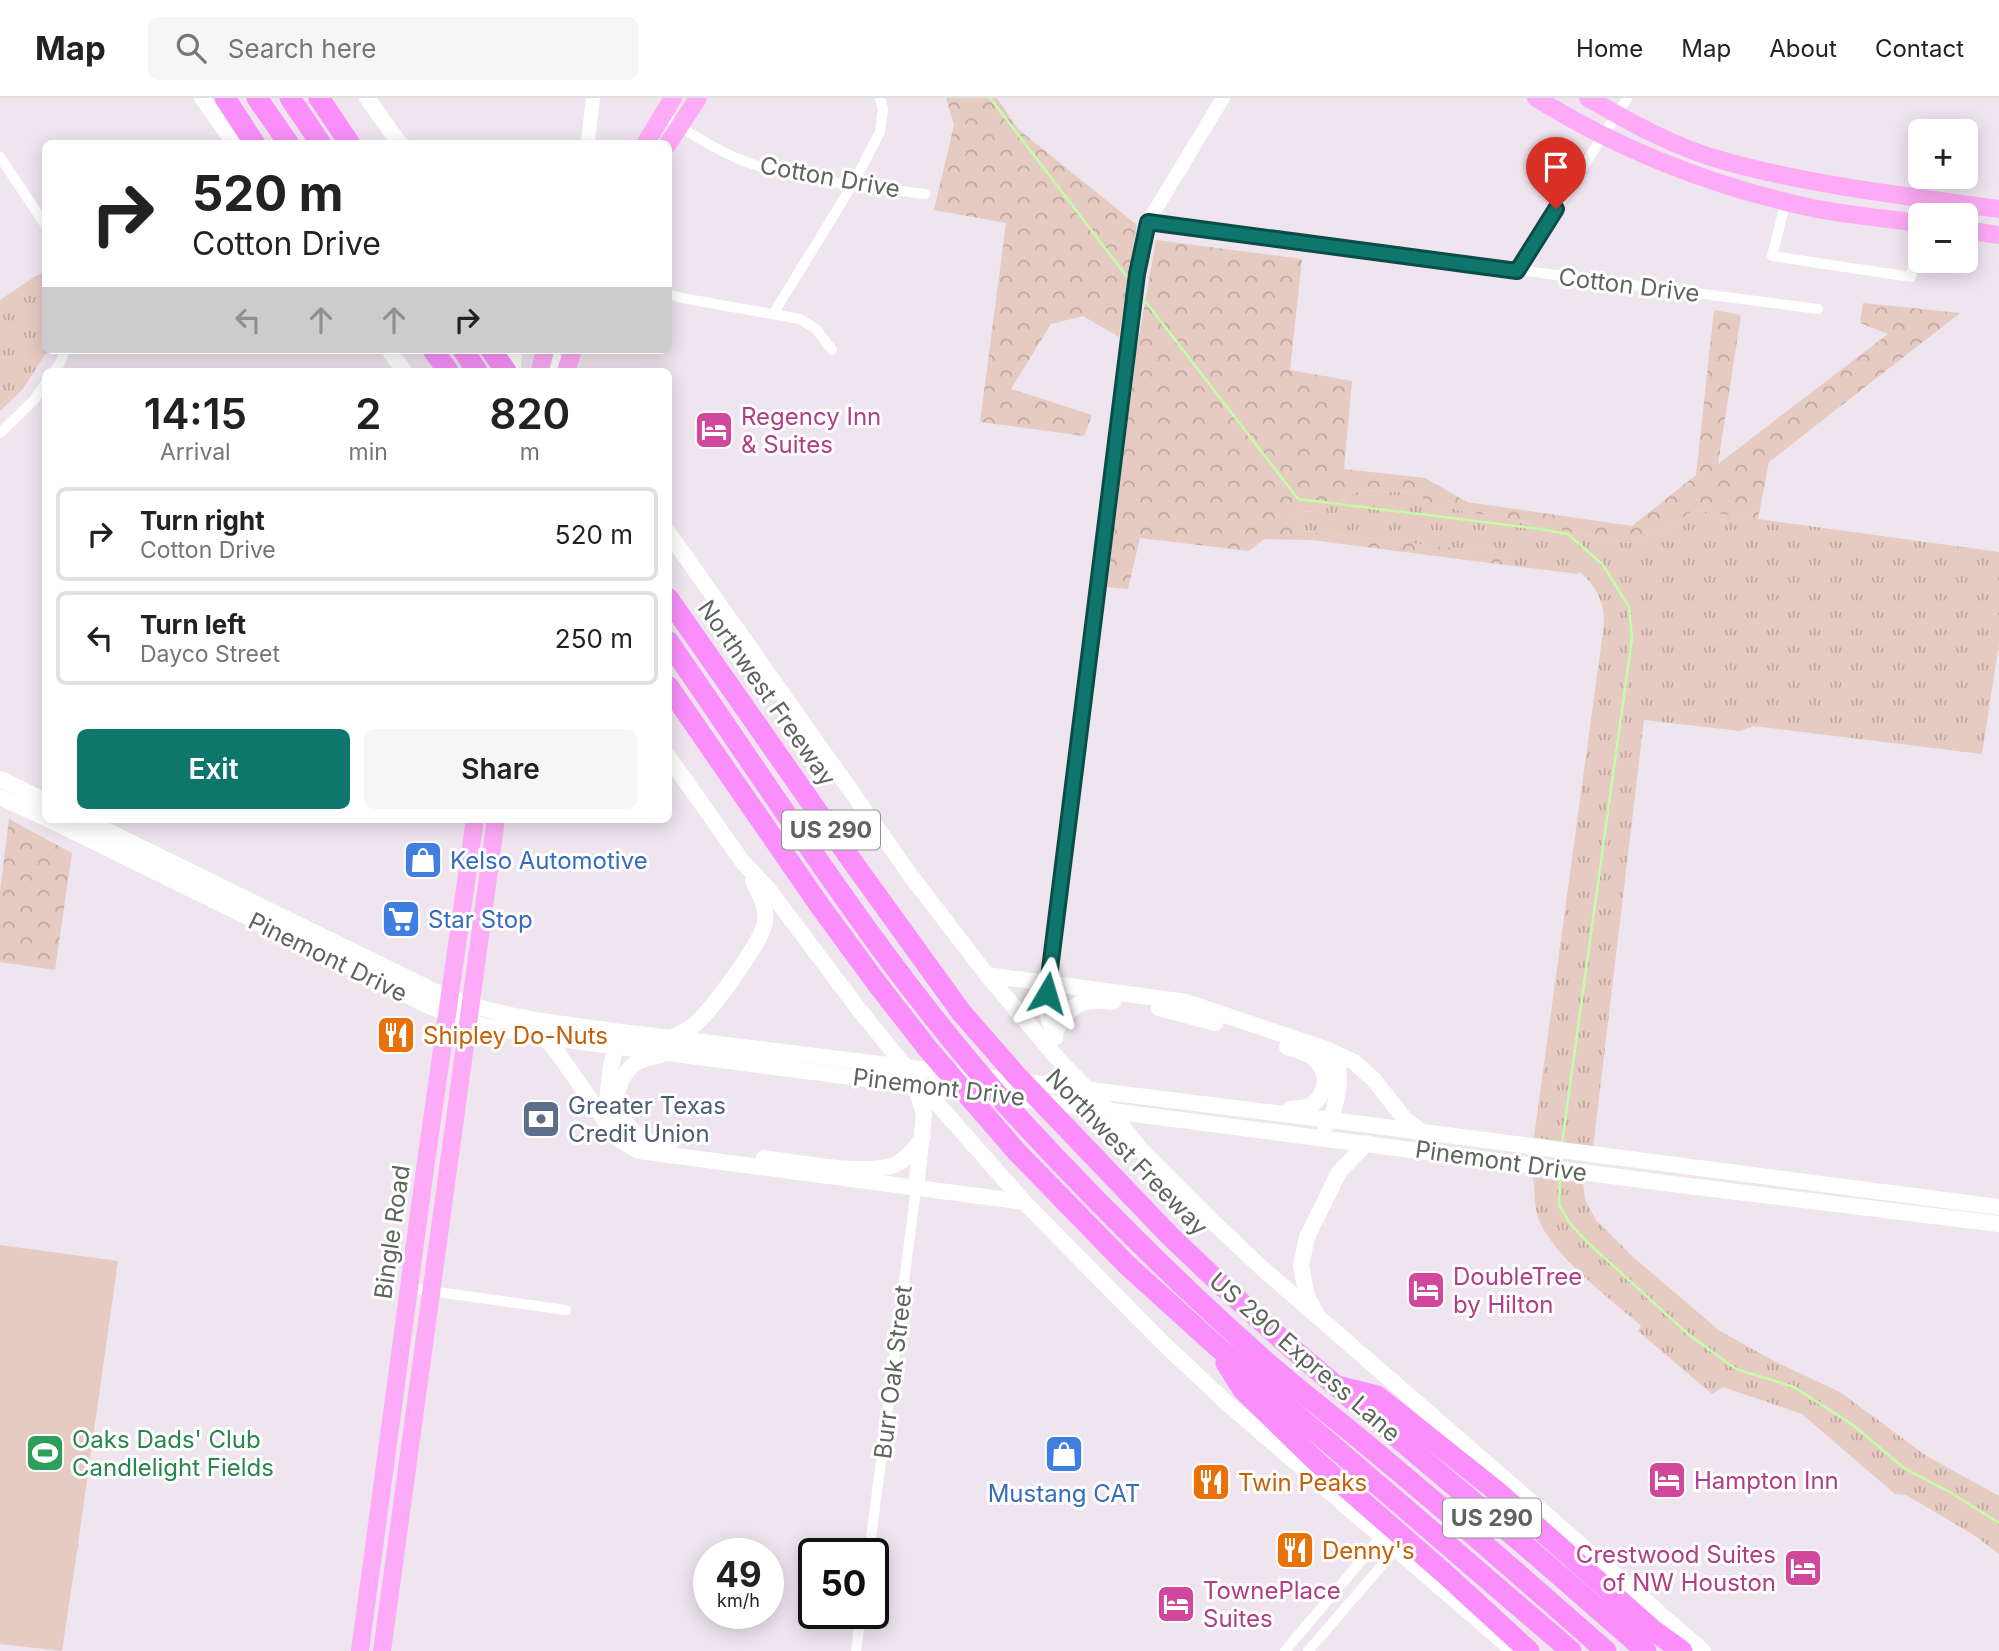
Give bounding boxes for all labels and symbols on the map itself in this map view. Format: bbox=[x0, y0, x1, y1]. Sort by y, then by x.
pin bbox=[1526, 137, 1586, 209]
street label: Cotton Drive bbox=[758, 150, 902, 204]
street label: Cotton Drive bbox=[1557, 262, 1701, 308]
place label: Regency Inn & Suites bbox=[741, 402, 881, 459]
hotel icon: Regency Inn & Suites bbox=[693, 409, 735, 451]
street label: Northwest Freeway bbox=[692, 594, 842, 792]
road number: US 290 bbox=[782, 810, 880, 850]
shop icon: Kelso Automotive bbox=[402, 839, 444, 881]
place label: Kelso Automotive bbox=[450, 846, 648, 875]
supermarket icon: Star Stop bbox=[380, 898, 422, 940]
place label: Star Stop bbox=[428, 905, 533, 934]
street label: Pinemont Drive bbox=[244, 906, 412, 1008]
position arrow bbox=[1010, 956, 1084, 1030]
restaurant icon: Shipley Do-Nuts bbox=[375, 1014, 417, 1056]
place label: Shipley Do-Nuts bbox=[423, 1021, 608, 1050]
street label: Pinemont Drive bbox=[851, 1062, 1027, 1112]
street label: Northwest Freeway bbox=[1040, 1063, 1214, 1241]
place label: Greater Texas Credit Union bbox=[568, 1091, 726, 1148]
bank icon: Greater Texas Credit Union bbox=[520, 1098, 562, 1140]
street label: Pinemont Drive bbox=[1413, 1135, 1589, 1187]
street label: Bingle Road bbox=[368, 1163, 416, 1301]
place label: DoubleTree by Hilton bbox=[1453, 1262, 1582, 1319]
street label: US 290 Express Lane bbox=[1204, 1266, 1406, 1448]
hotel icon: DoubleTree by Hilton bbox=[1405, 1269, 1447, 1311]
street label: Burr Oak Street bbox=[868, 1283, 918, 1460]
place label: Oaks Dads' Club Candlelight Fields bbox=[72, 1425, 274, 1482]
sports icon: Oaks Dads' Club Candlelight Fields bbox=[24, 1432, 66, 1474]
shop icon: Mustang CAT bbox=[1043, 1433, 1085, 1475]
hotel icon: Hampton Inn bbox=[1646, 1459, 1688, 1501]
restaurant icon: Twin Peaks bbox=[1190, 1461, 1232, 1503]
place label: Hampton Inn bbox=[1694, 1466, 1839, 1495]
place label: Twin Peaks bbox=[1238, 1468, 1367, 1497]
place label: Mustang CAT bbox=[988, 1479, 1140, 1508]
road number: US 290 bbox=[1443, 1498, 1541, 1538]
restaurant icon: Denny's bbox=[1274, 1529, 1316, 1571]
place label: Denny's bbox=[1322, 1536, 1415, 1565]
speed limit sign: 50 bbox=[798, 1538, 889, 1629]
place label: Crestwood Suites of NW Houston bbox=[1576, 1540, 1776, 1597]
hotel icon: Crestwood Suites of NW Houston bbox=[1782, 1547, 1824, 1589]
place label: TownePlace Suites bbox=[1203, 1576, 1341, 1633]
hotel icon: TownePlace Suites bbox=[1155, 1583, 1197, 1625]

